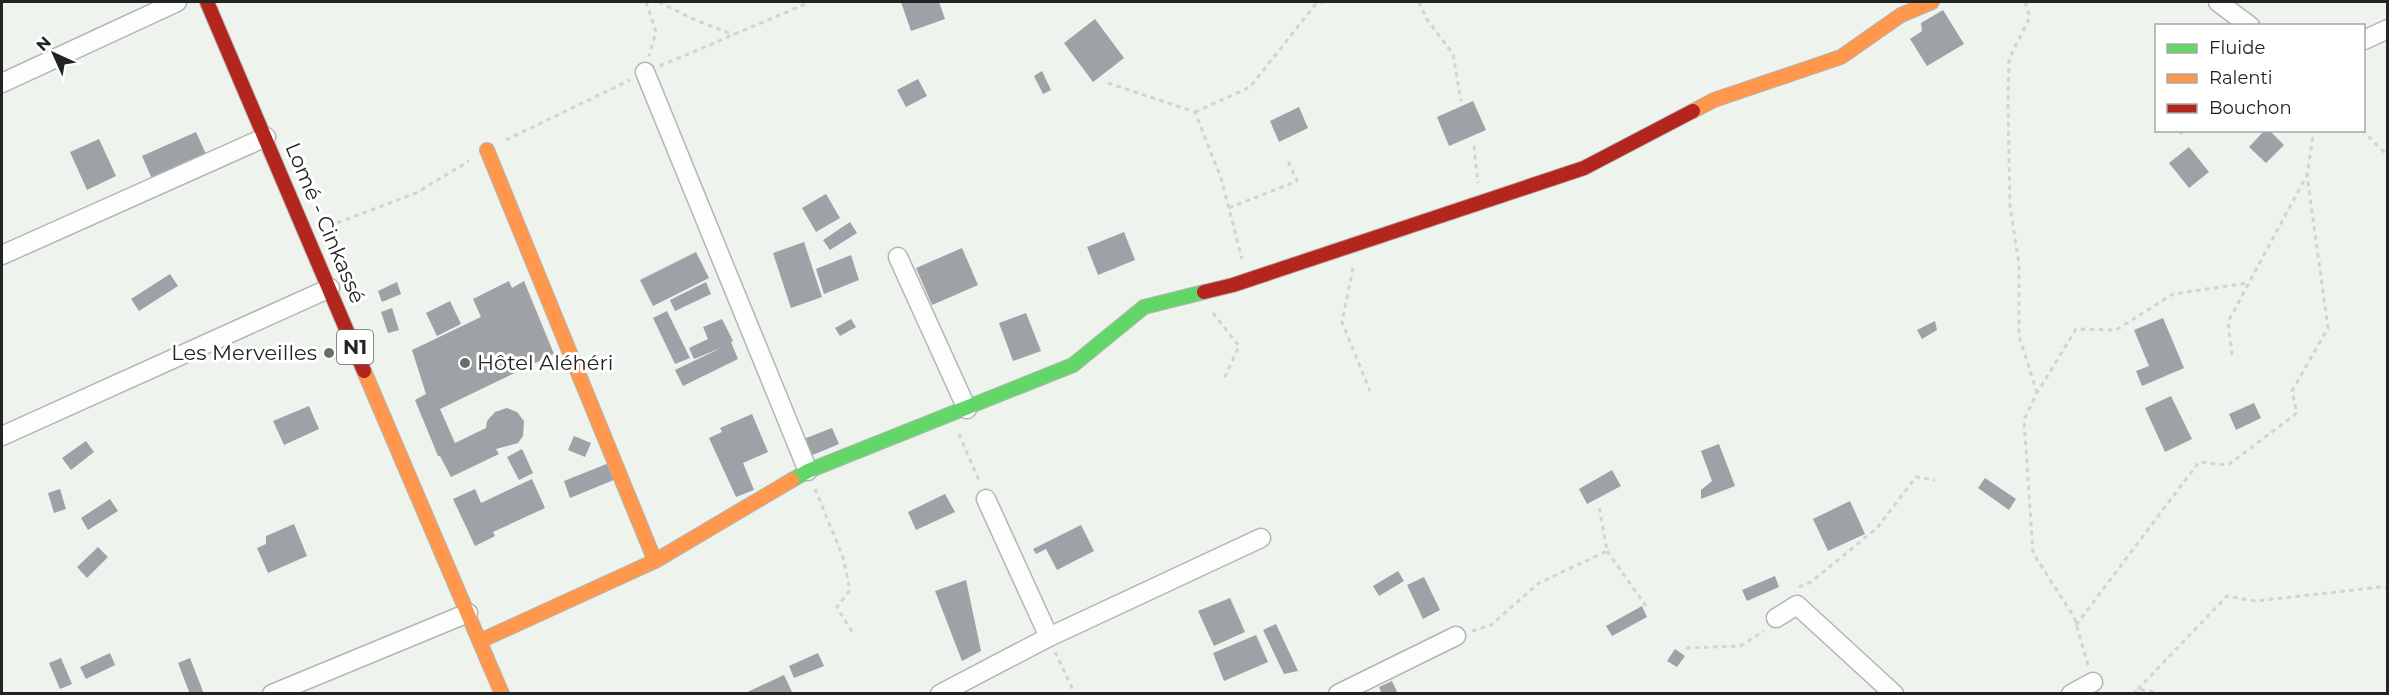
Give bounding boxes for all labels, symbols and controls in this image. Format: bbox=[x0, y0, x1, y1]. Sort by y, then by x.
north arrow bbox=[24, 24, 84, 84]
legend bbox=[2155, 24, 2365, 132]
text: N bbox=[32, 32, 55, 55]
text: Fluide bbox=[2209, 37, 2265, 59]
text: Ralenti bbox=[2209, 67, 2273, 89]
text: Bouchon bbox=[2209, 97, 2292, 119]
street label: Lomé - Cinkassé bbox=[280, 139, 371, 307]
road number: N1 bbox=[337, 330, 373, 364]
place label: Les Merveilles bbox=[171, 340, 317, 365]
marker: Les Merveilles bbox=[322, 346, 336, 360]
place label: Hôtel Aléhéri bbox=[477, 350, 613, 375]
marker: Hôtel Aléhéri bbox=[458, 356, 472, 370]

